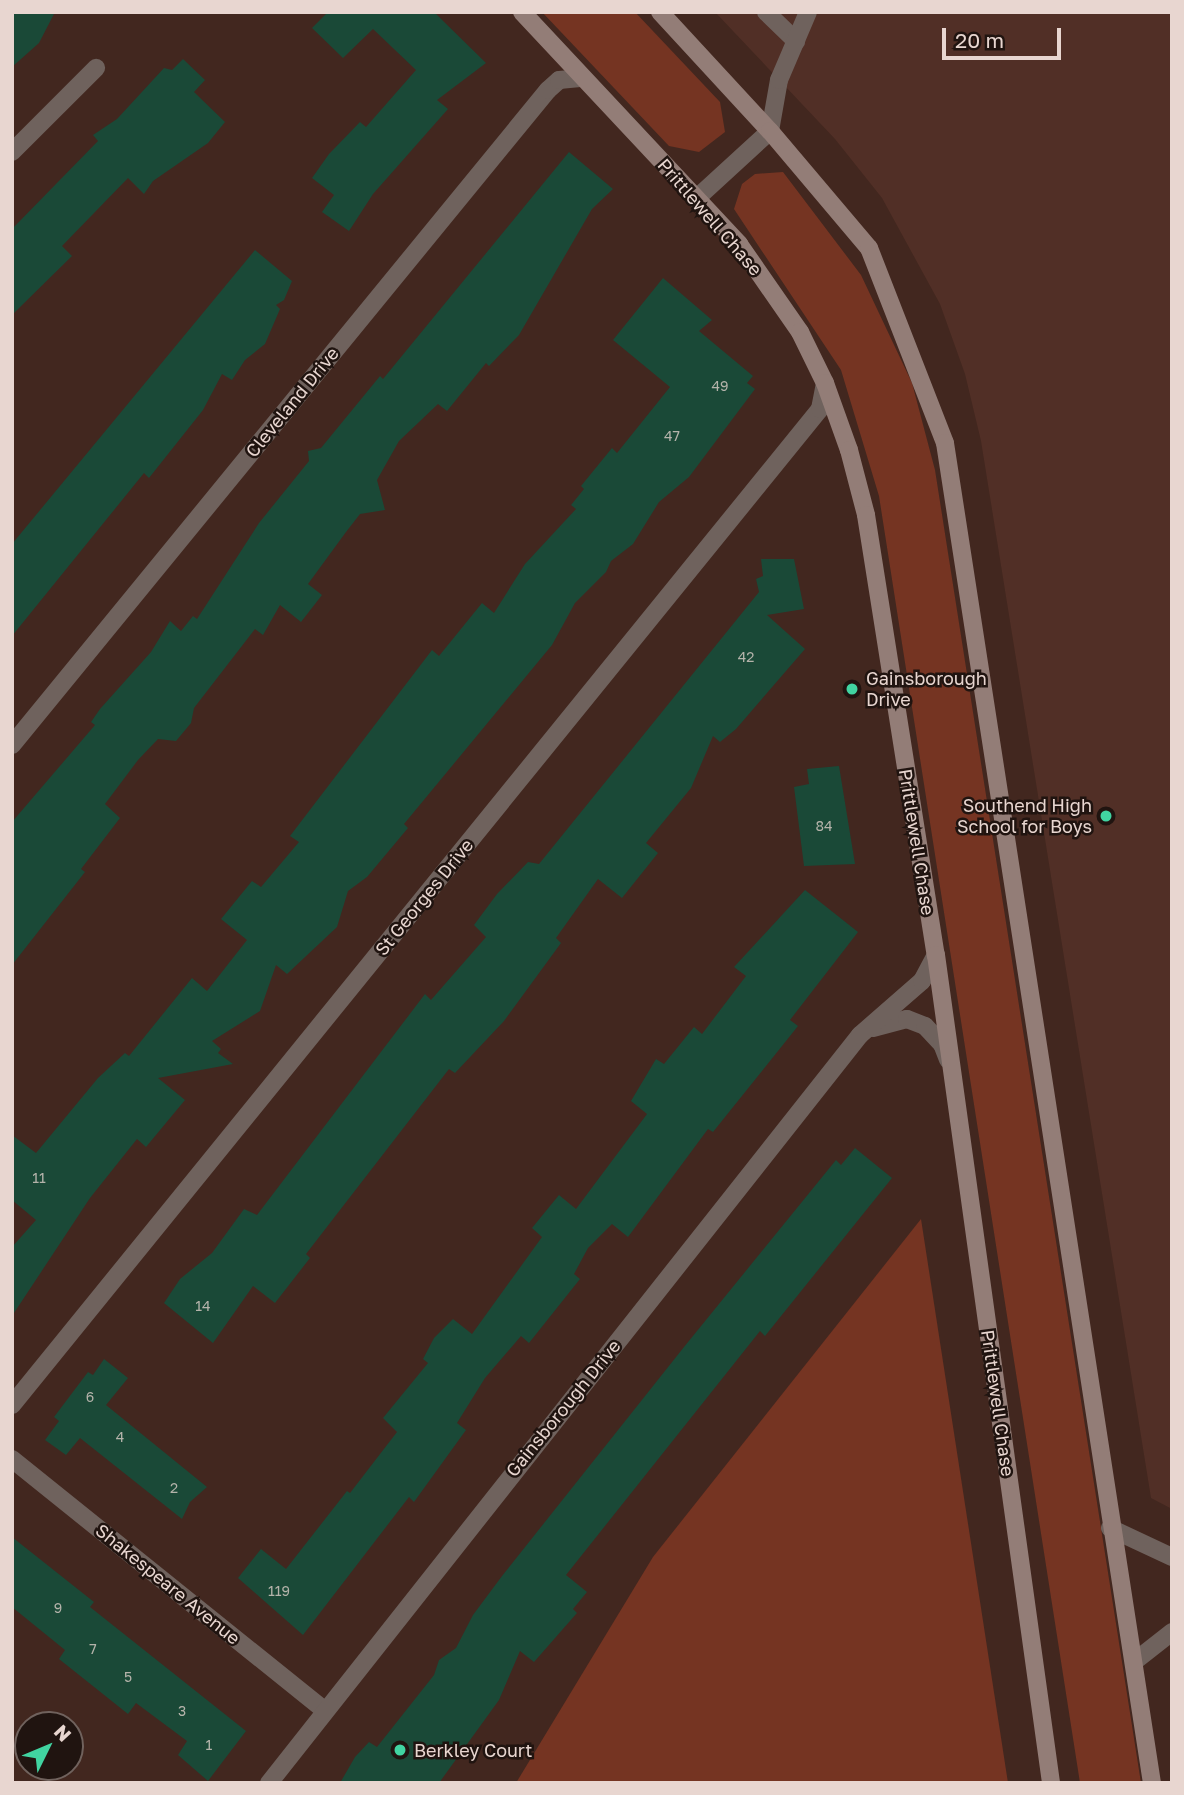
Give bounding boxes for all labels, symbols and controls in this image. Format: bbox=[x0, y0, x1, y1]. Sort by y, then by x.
scale bar bbox=[946, 14, 1065, 58]
text: 20 m bbox=[955, 27, 1004, 53]
street label: Prittlewell Chase bbox=[653, 154, 767, 280]
street label: Cleveland Drive bbox=[241, 343, 343, 461]
house number: 49 bbox=[711, 378, 729, 394]
house number: 47 bbox=[664, 428, 680, 444]
house number: 42 bbox=[738, 649, 754, 665]
place label: Gainsborough Drive bbox=[866, 668, 987, 710]
marker: Gainsborough Drive bbox=[844, 681, 860, 697]
street label: Prittlewell Chase bbox=[895, 767, 939, 917]
place label: Southend High School for Boys bbox=[957, 795, 1092, 838]
marker: Southend High School for Boys bbox=[1098, 808, 1114, 824]
house number: 84 bbox=[815, 818, 833, 834]
street label: St Georges Drive bbox=[370, 834, 478, 960]
house number: 11 bbox=[32, 1170, 46, 1186]
house number: 14 bbox=[195, 1298, 211, 1314]
street label: Prittlewell Chase bbox=[977, 1328, 1019, 1478]
street label: Gainsborough Drive bbox=[501, 1335, 625, 1481]
house number: 6 bbox=[86, 1389, 94, 1405]
house number: 4 bbox=[116, 1429, 124, 1445]
house number: 2 bbox=[170, 1480, 178, 1496]
street label: Shakespeare Avenue bbox=[91, 1519, 245, 1649]
house number: 119 bbox=[268, 1583, 290, 1599]
house number: 9 bbox=[54, 1600, 62, 1616]
house number: 7 bbox=[89, 1641, 97, 1657]
house number: 5 bbox=[124, 1669, 132, 1685]
house number: 3 bbox=[178, 1703, 186, 1719]
north arrow bbox=[14, 1711, 84, 1781]
text: N bbox=[50, 1720, 77, 1746]
house number: 1 bbox=[206, 1737, 212, 1753]
place label: Berkley Court bbox=[414, 1739, 532, 1761]
marker: Berkley Court bbox=[392, 1742, 408, 1758]

